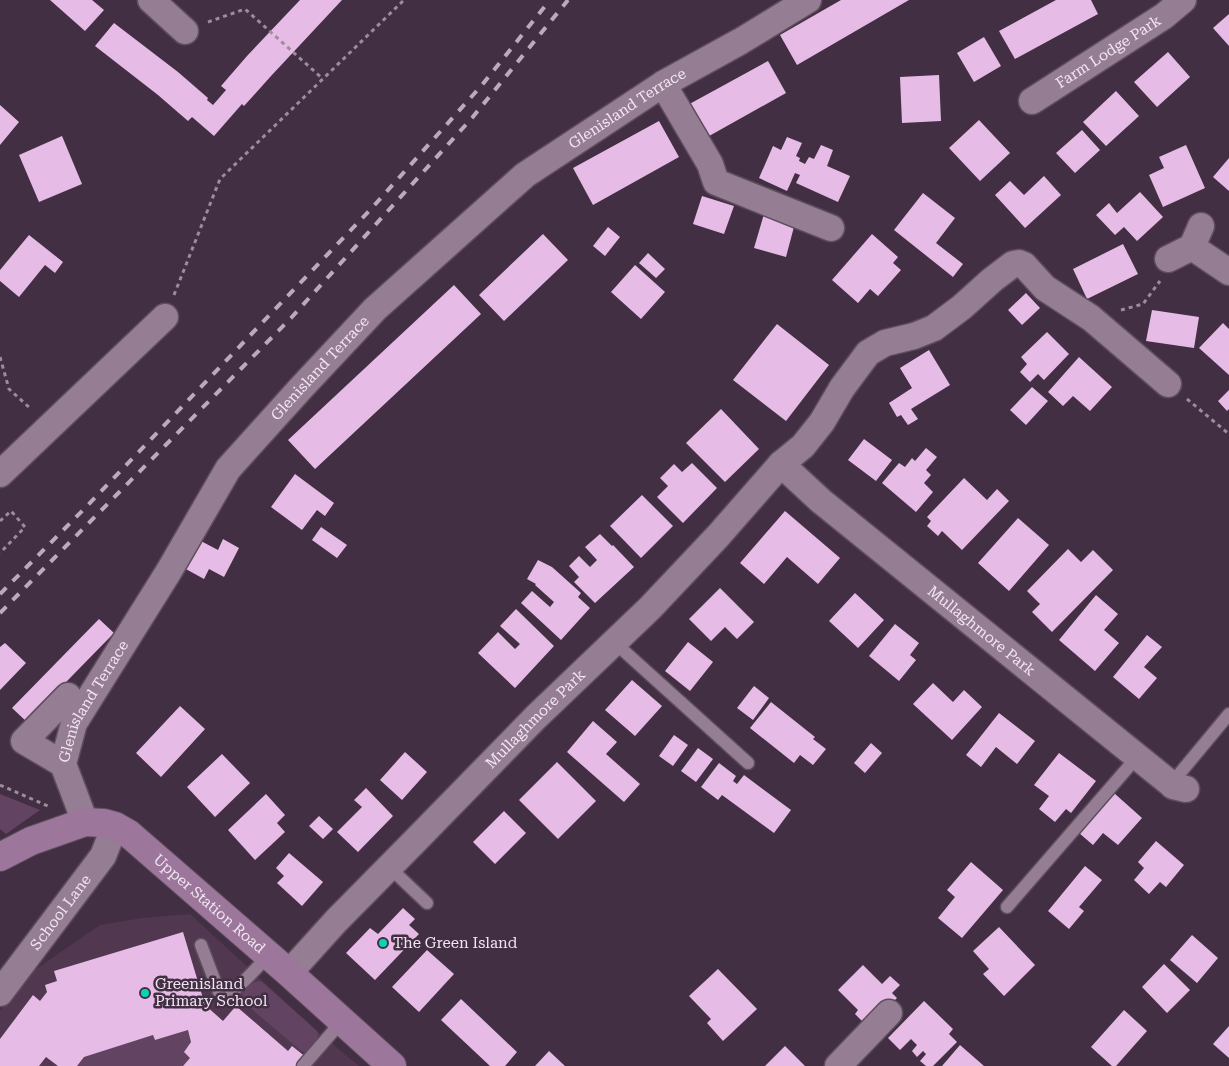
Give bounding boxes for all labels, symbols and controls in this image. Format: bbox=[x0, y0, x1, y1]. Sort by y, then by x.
street label: Farm Lodge Park bbox=[1053, 11, 1165, 92]
street label: Glenisland Terrace bbox=[565, 64, 689, 153]
street label: Glenisland Terrace bbox=[267, 312, 373, 424]
street label: Mullaghmore Park bbox=[924, 582, 1039, 680]
street label: Glenisland Terrace bbox=[55, 637, 132, 765]
street label: Mullaghmore Park bbox=[482, 665, 589, 772]
street label: Upper Station Road bbox=[150, 850, 269, 957]
street label: School Lane bbox=[26, 871, 95, 954]
place label: The Green Island bbox=[393, 934, 518, 952]
marker: The Green Island bbox=[377, 937, 389, 949]
place label: Greenisland Primary School bbox=[155, 975, 268, 1010]
marker: Greenisland Primary School bbox=[139, 987, 151, 999]

